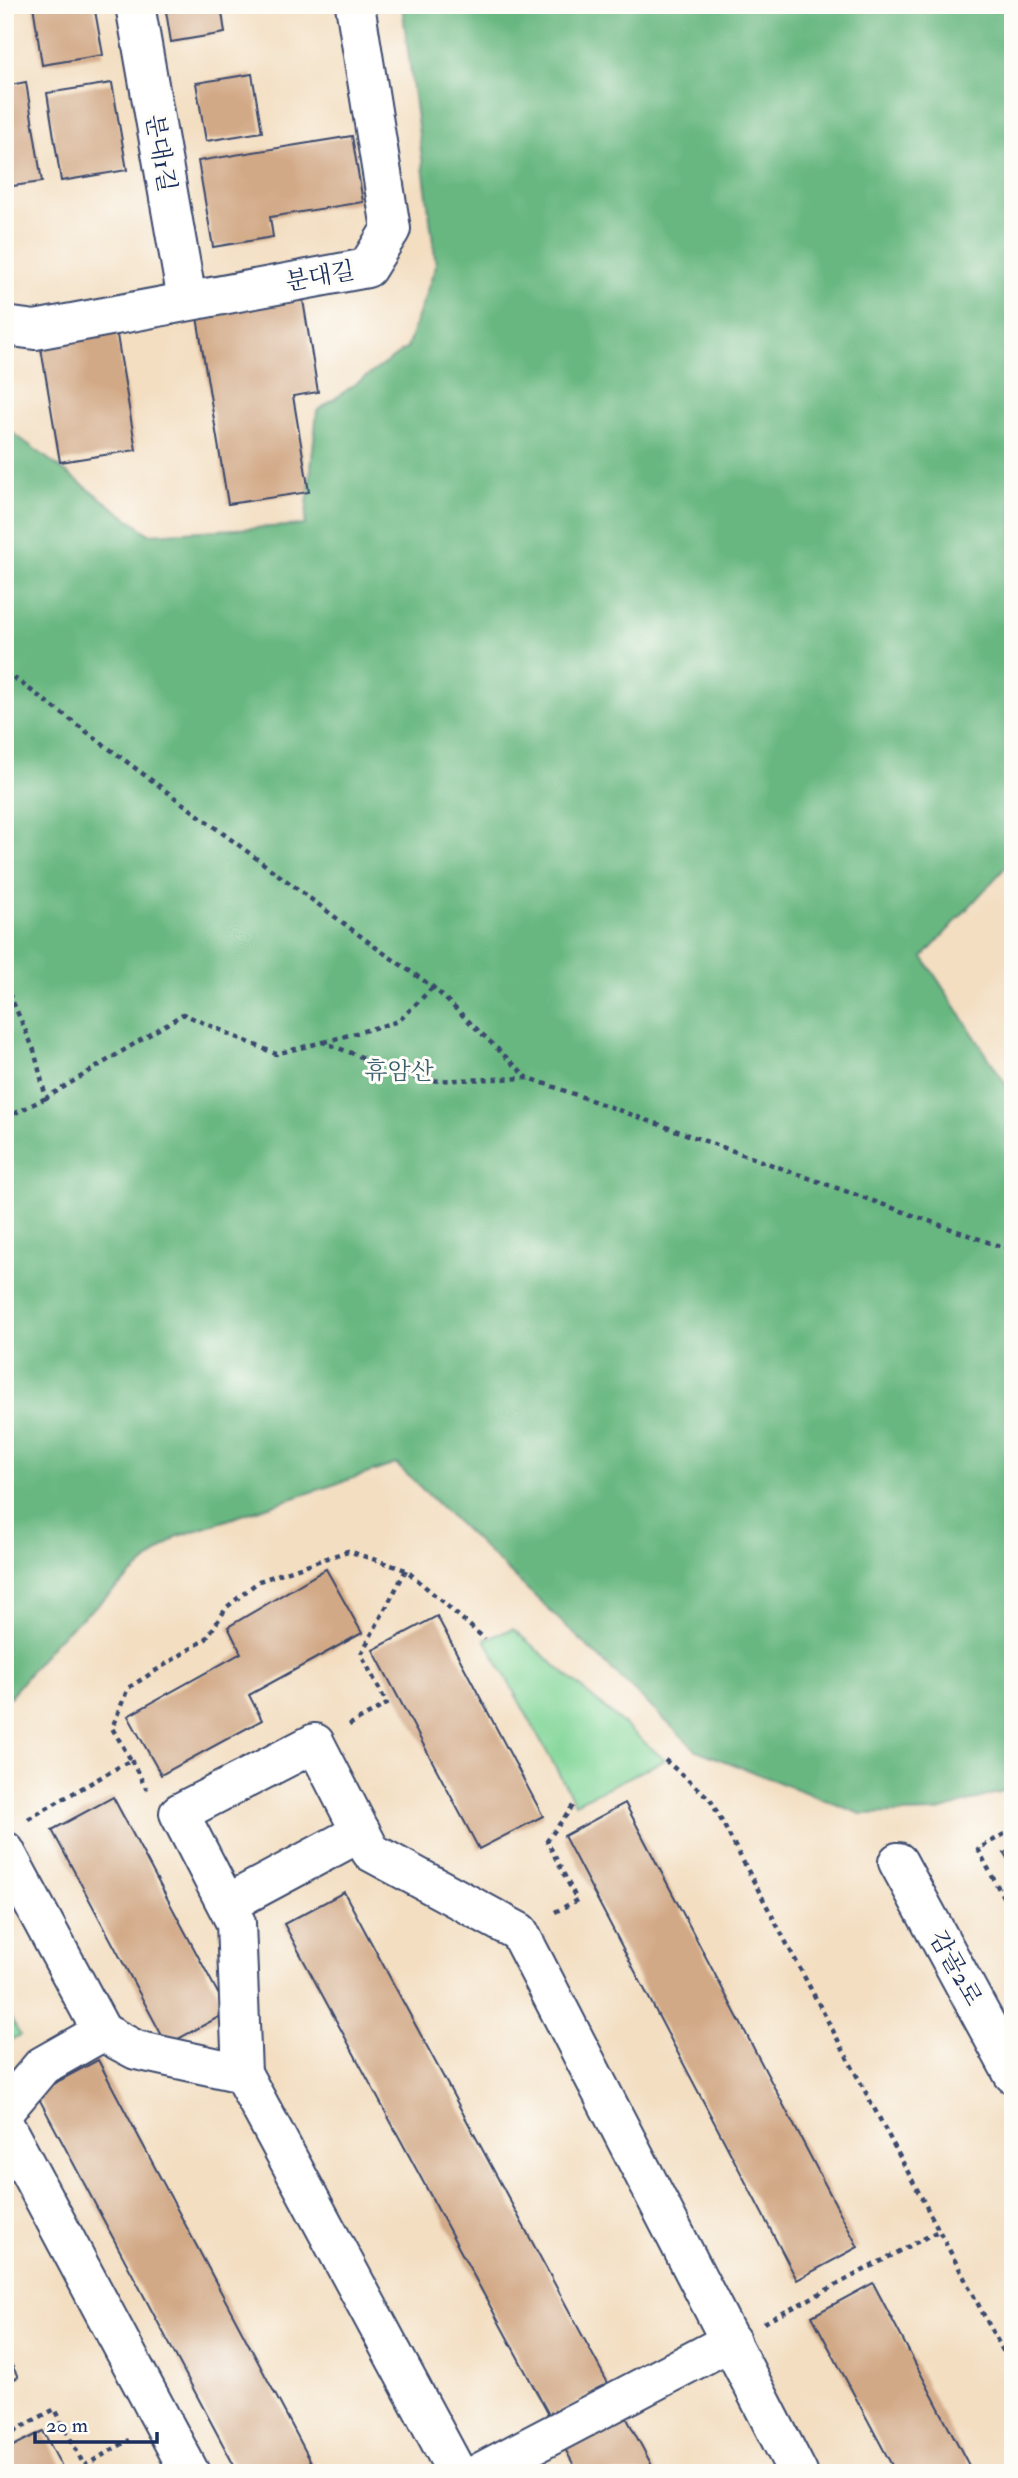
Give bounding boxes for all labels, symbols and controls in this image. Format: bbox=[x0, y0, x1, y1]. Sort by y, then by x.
street label: 분대1길 bbox=[138, 112, 183, 194]
street label: 분대길 bbox=[283, 255, 357, 298]
park label: 휴암산 bbox=[364, 1056, 435, 1087]
street label: 감골2로 bbox=[922, 1925, 989, 2011]
scale bar bbox=[35, 2401, 158, 2445]
text: 20 m bbox=[46, 2412, 88, 2439]

